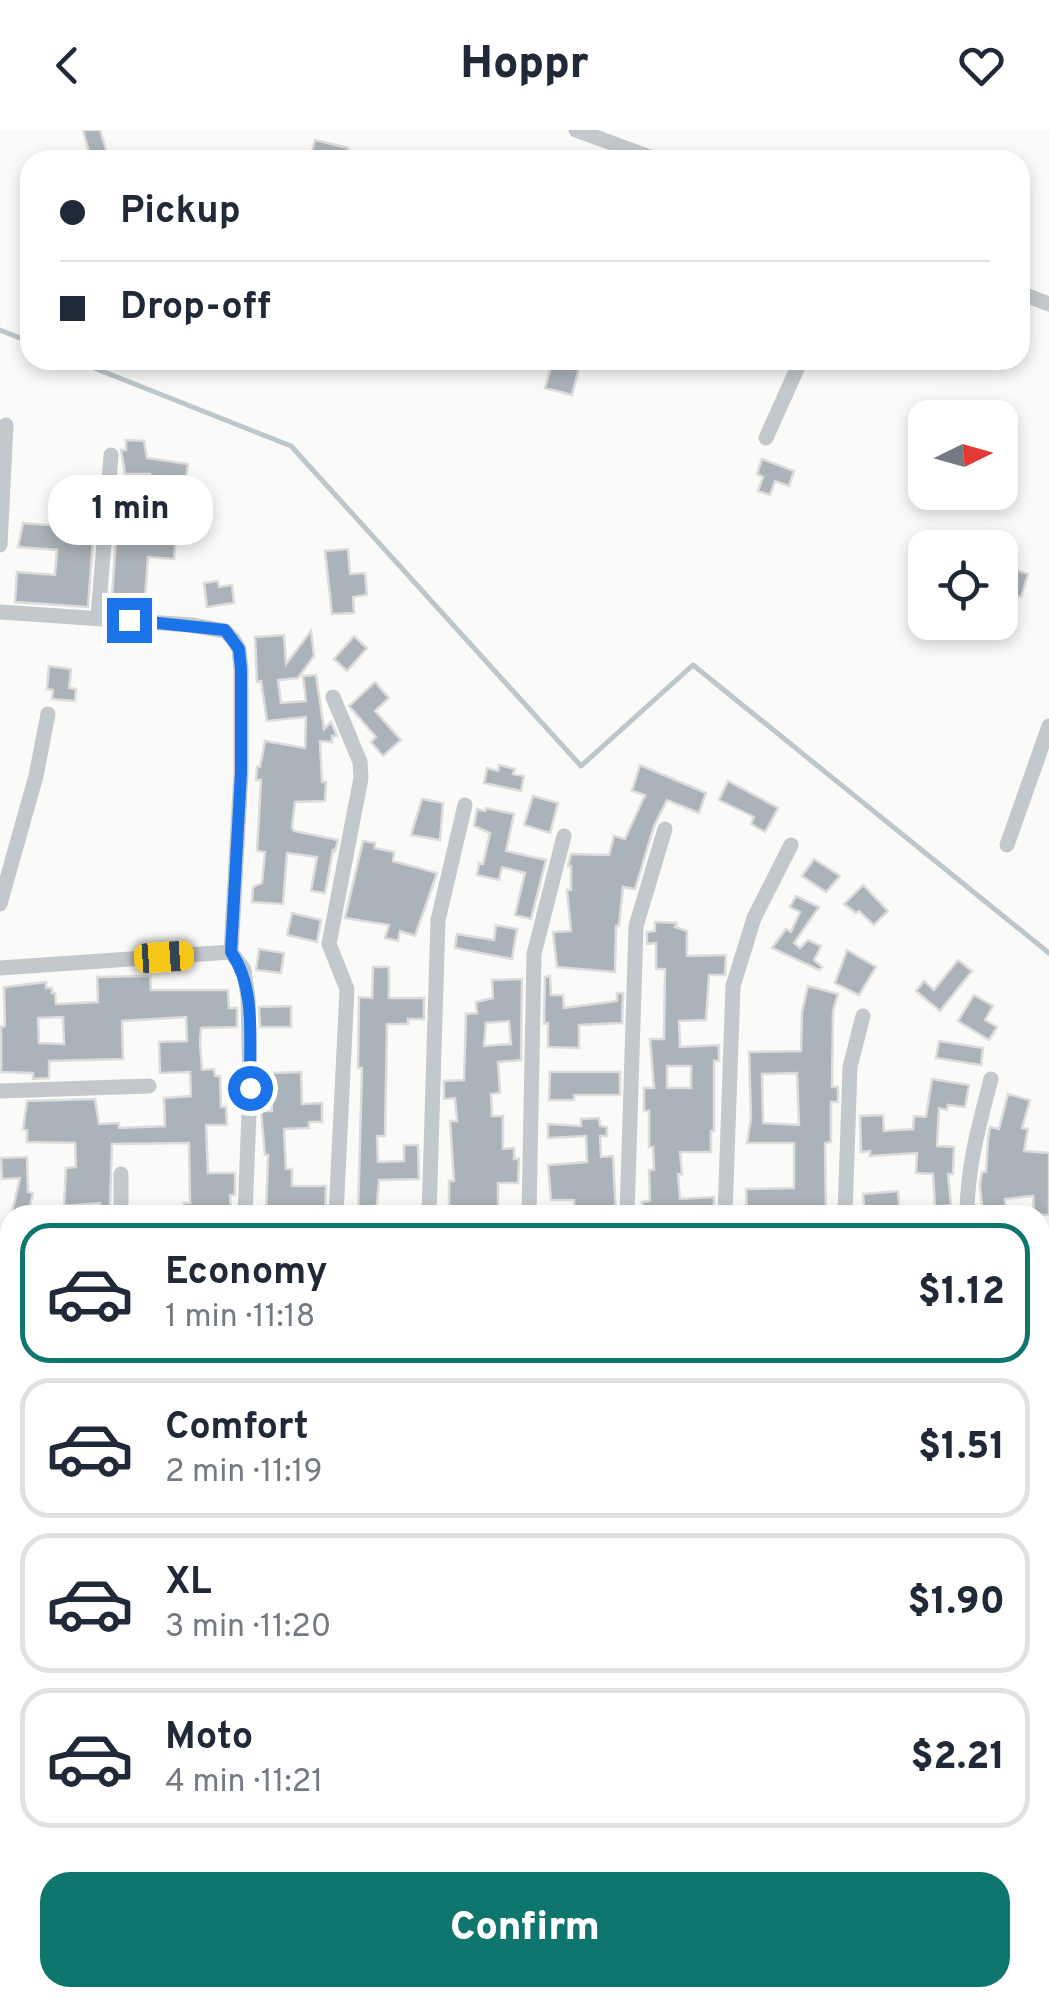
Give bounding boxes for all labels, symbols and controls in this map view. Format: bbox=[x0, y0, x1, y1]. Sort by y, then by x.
text: Hoppr bbox=[460, 37, 589, 94]
icon: back bbox=[40, 38, 95, 93]
icon: heart bbox=[954, 38, 1009, 93]
text: Pickup bbox=[120, 188, 241, 237]
text: Drop-off bbox=[120, 284, 271, 333]
north arrow bbox=[908, 400, 1018, 510]
map controls bbox=[908, 400, 1018, 640]
callout: 1 min bbox=[46, 475, 212, 545]
text: 1 min bbox=[91, 490, 170, 530]
button: locate bbox=[908, 530, 1018, 640]
route end bbox=[107, 598, 152, 643]
car bbox=[133, 940, 195, 974]
route start bbox=[228, 1066, 273, 1111]
icon: car bbox=[45, 1248, 135, 1338]
text: Economy bbox=[165, 1249, 327, 1298]
text: $1.12 bbox=[918, 1269, 1005, 1318]
text: 1 min · 11:18 bbox=[165, 1298, 315, 1338]
icon: car bbox=[45, 1403, 135, 1493]
text: Comfort bbox=[165, 1404, 309, 1453]
text: $1.51 bbox=[918, 1424, 1005, 1473]
text: 2 min · 11:19 bbox=[165, 1453, 323, 1493]
icon: car bbox=[45, 1558, 135, 1648]
text: XL bbox=[165, 1559, 212, 1608]
text: $1.90 bbox=[907, 1579, 1005, 1628]
text: 3 min · 11:20 bbox=[165, 1608, 331, 1648]
icon: car bbox=[45, 1713, 135, 1803]
text: Moto bbox=[165, 1714, 253, 1763]
text: $2.21 bbox=[910, 1734, 1005, 1783]
text: 4 min · 11:21 bbox=[165, 1763, 323, 1803]
button: Confirm bbox=[40, 1872, 1010, 1987]

